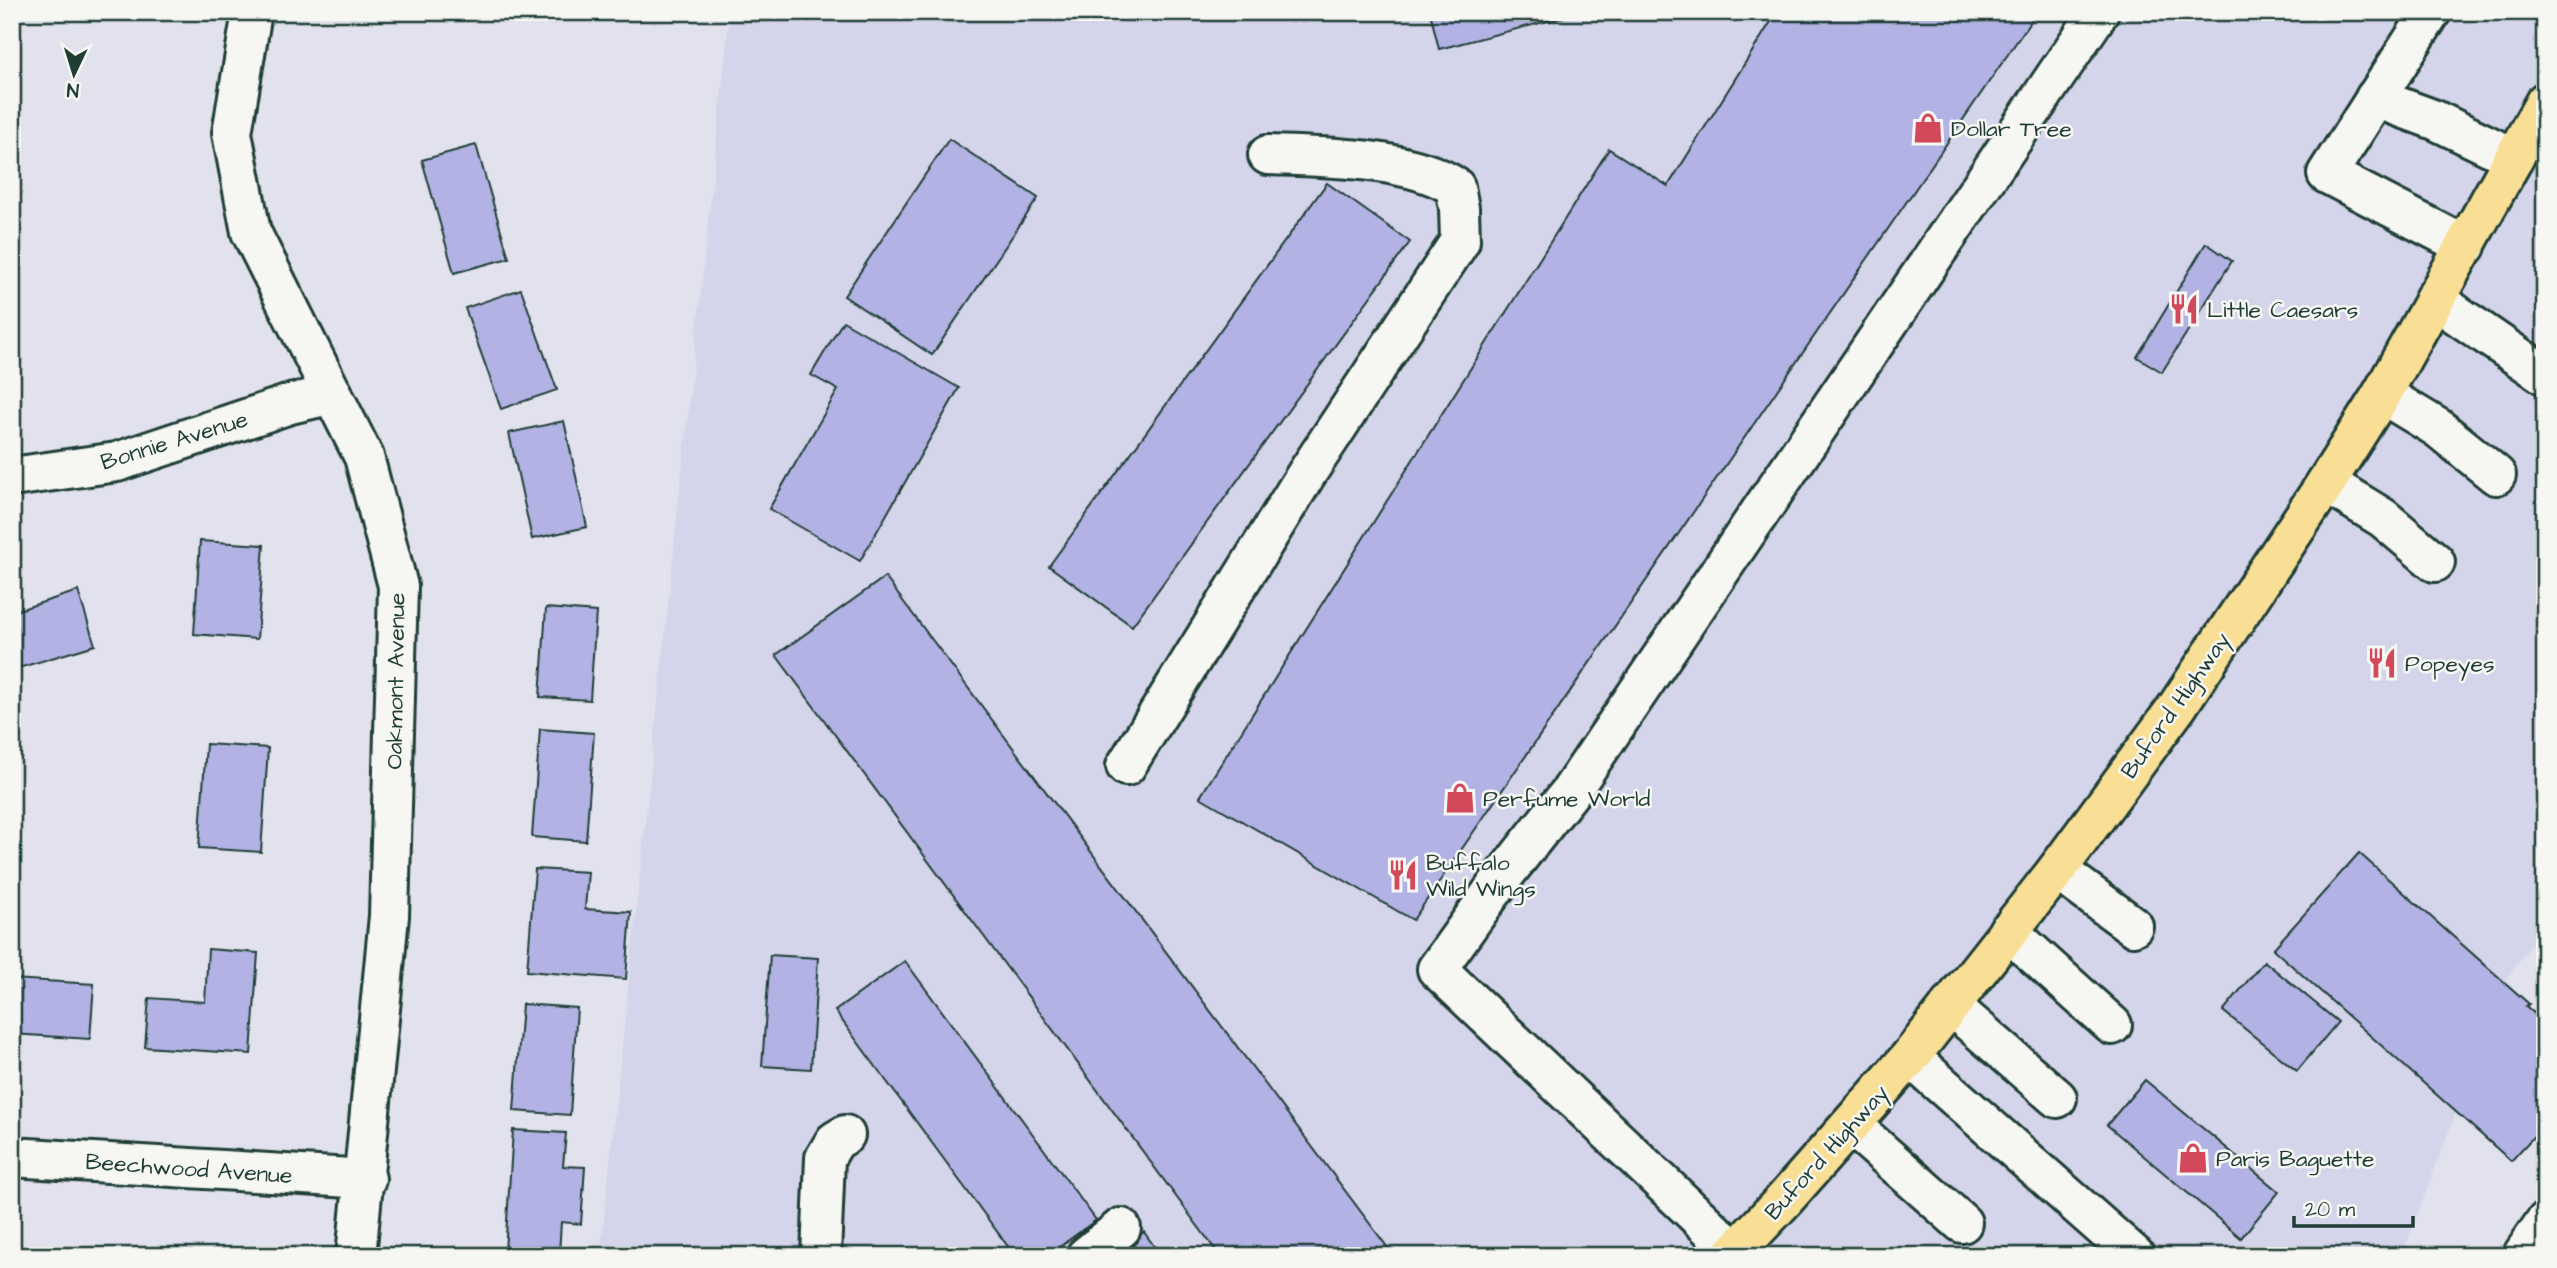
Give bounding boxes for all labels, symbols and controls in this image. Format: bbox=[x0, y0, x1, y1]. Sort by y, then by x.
north arrow bbox=[38, 38, 108, 108]
text: N bbox=[66, 76, 80, 103]
shop icon: Dollar Tree bbox=[1911, 111, 1945, 145]
place label: Dollar Tree bbox=[1951, 113, 2072, 145]
restaurant icon: Little Caesars bbox=[2167, 292, 2201, 326]
place label: Little Caesars bbox=[2207, 294, 2358, 326]
street label: Bonnie Avenue bbox=[97, 403, 252, 479]
street label: Oakmont Avenue bbox=[378, 592, 414, 770]
street label: Buford Highway bbox=[2113, 626, 2239, 786]
restaurant icon: Popeyes bbox=[2365, 646, 2399, 680]
place label: Popeyes bbox=[2405, 648, 2494, 681]
shop icon: Perfume World bbox=[1443, 781, 1477, 815]
place label: Perfume World bbox=[1483, 783, 1651, 815]
place label: Buffalo Wild Wings bbox=[1426, 847, 1536, 906]
restaurant icon: Buffalo Wild Wings bbox=[1386, 858, 1420, 892]
street label: Buford Highway bbox=[1757, 1078, 1897, 1228]
shop icon: Paris Baguette bbox=[2176, 1141, 2210, 1175]
place label: Paris Baguette bbox=[2216, 1143, 2374, 1176]
street label: Beechwood Avenue bbox=[84, 1146, 293, 1192]
scale bar bbox=[2294, 1184, 2414, 1228]
text: 20 m bbox=[2305, 1195, 2356, 1224]

